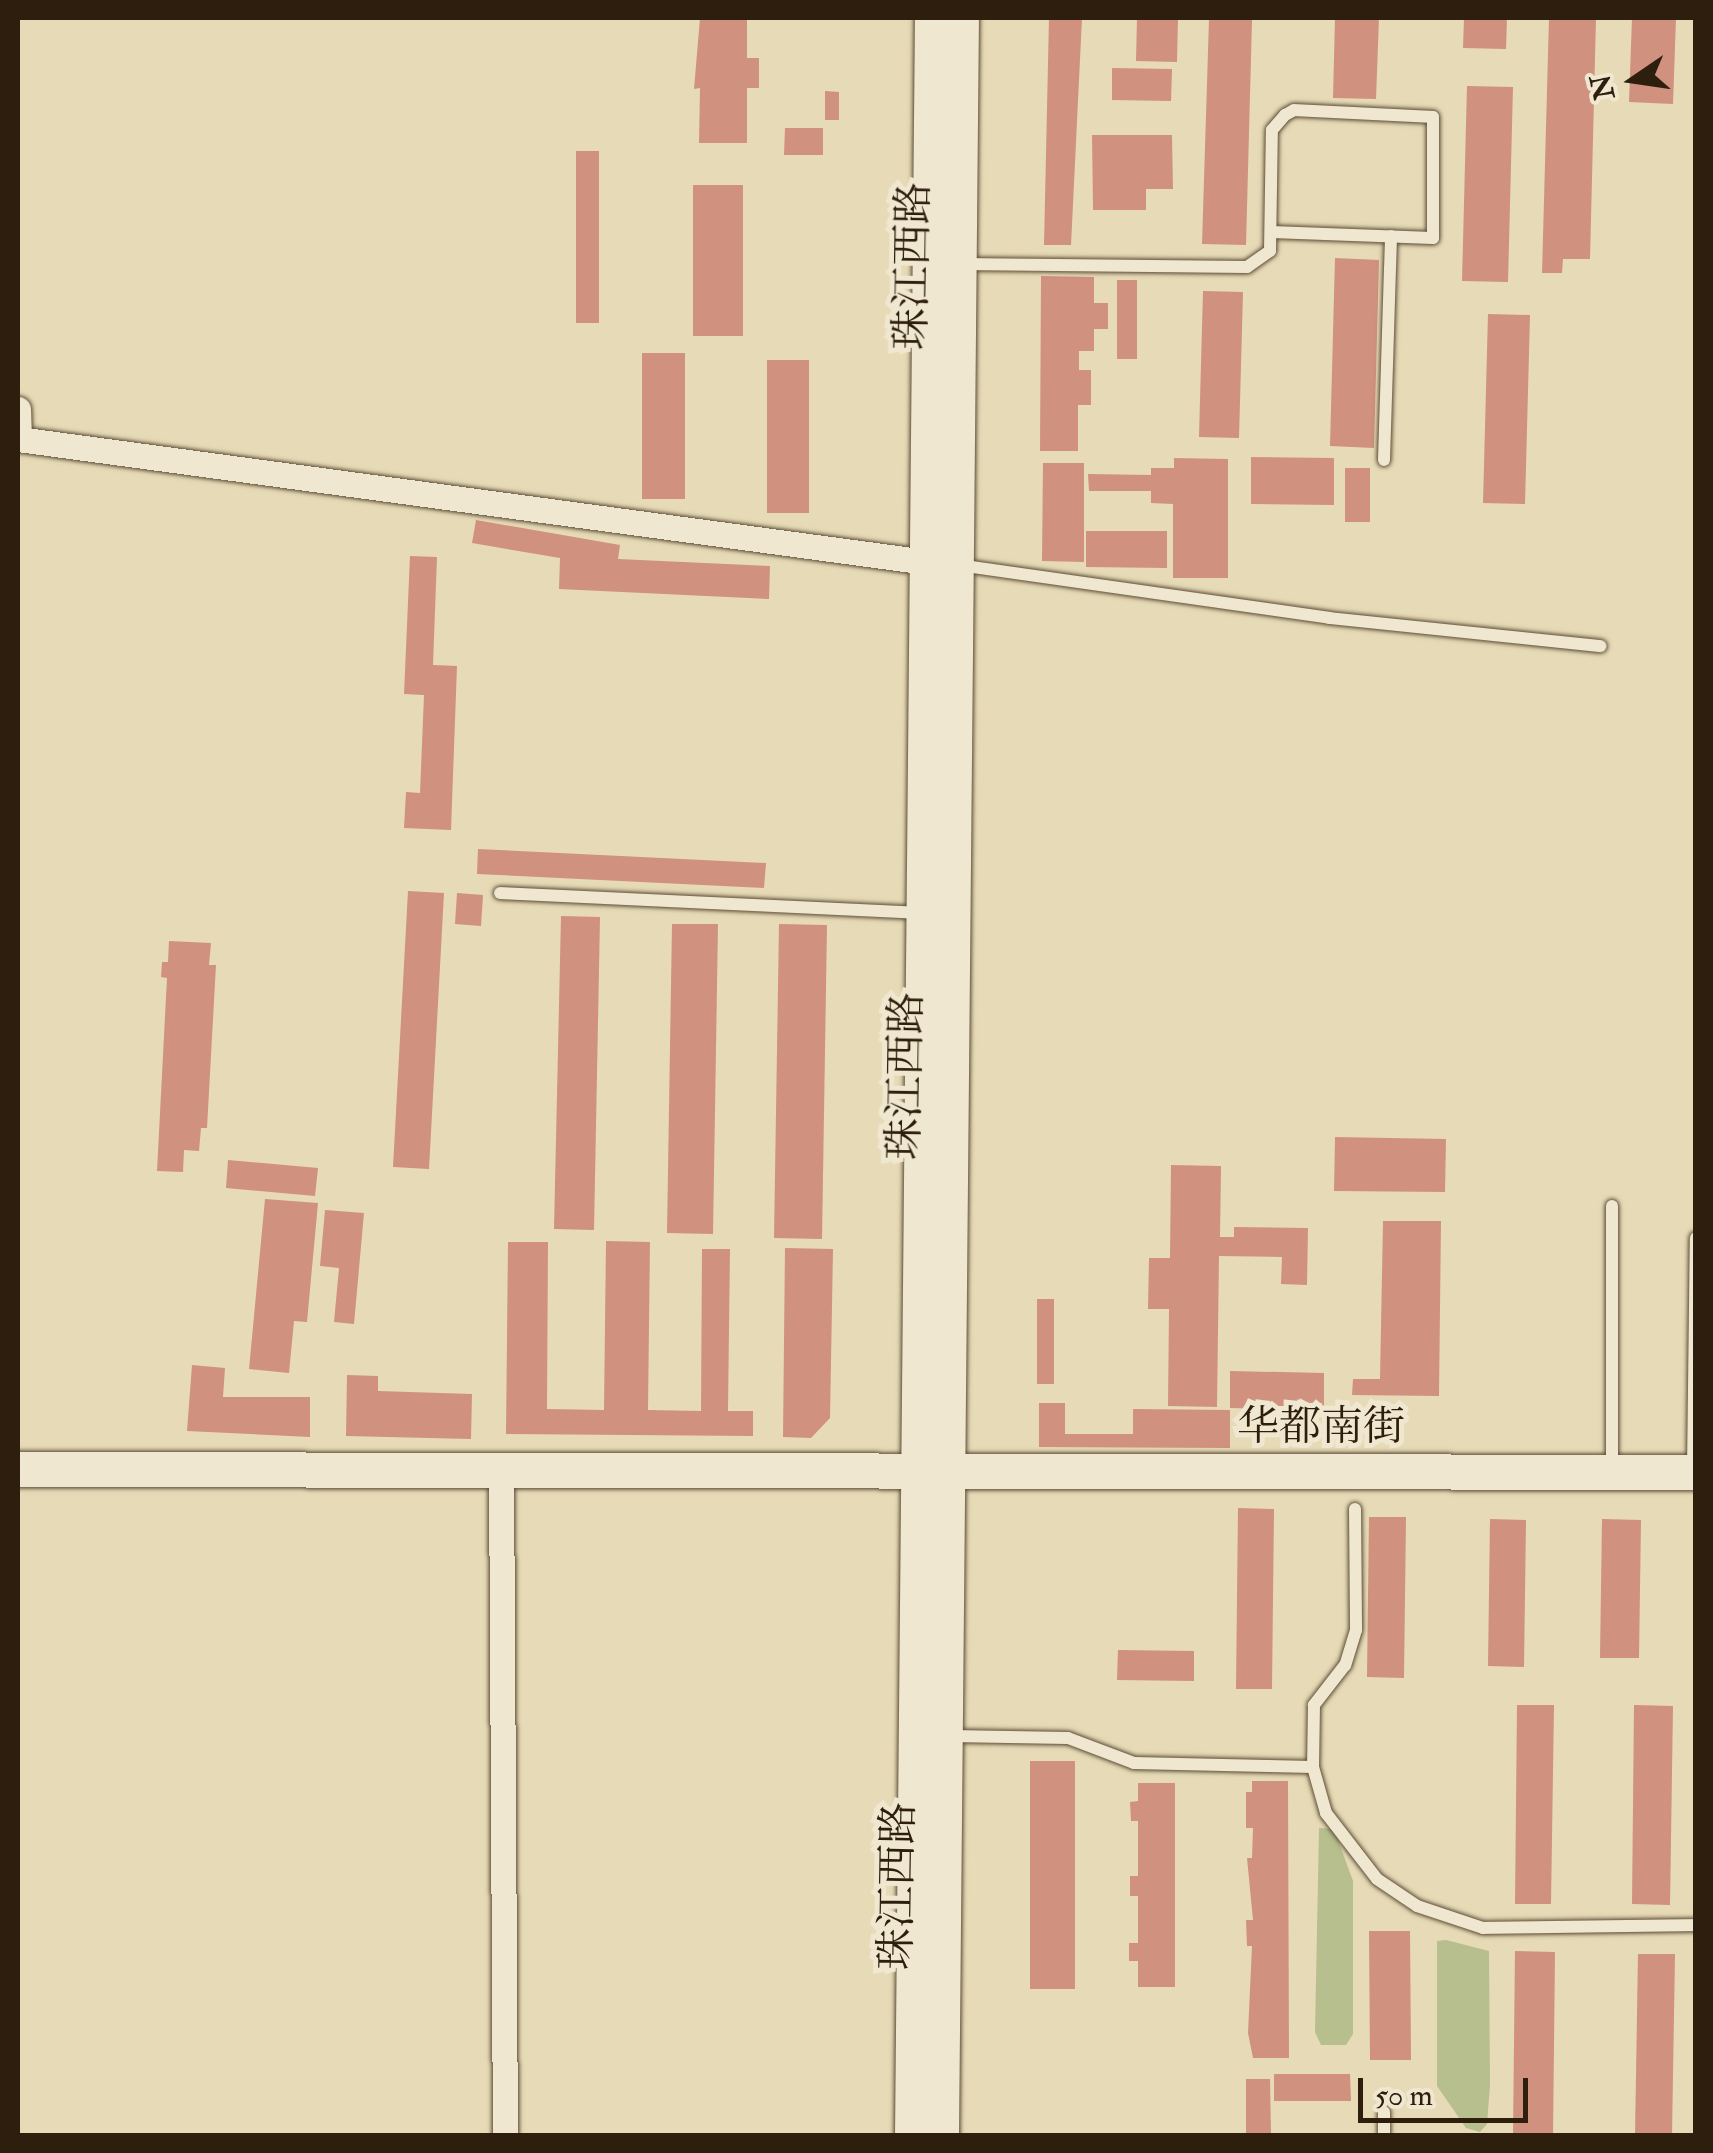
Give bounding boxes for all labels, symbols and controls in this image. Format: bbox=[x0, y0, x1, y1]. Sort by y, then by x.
north arrow bbox=[1583, 30, 1683, 130]
text: N bbox=[1583, 71, 1623, 103]
street label: 珠江西路 bbox=[886, 182, 940, 350]
street label: 珠江西路 bbox=[879, 992, 933, 1160]
street label: 华都南街 bbox=[1237, 1402, 1405, 1452]
street label: 珠江西路 bbox=[871, 1802, 925, 1970]
scale bar bbox=[1363, 2058, 1533, 2120]
text: 50 m bbox=[1375, 2077, 1433, 2114]

